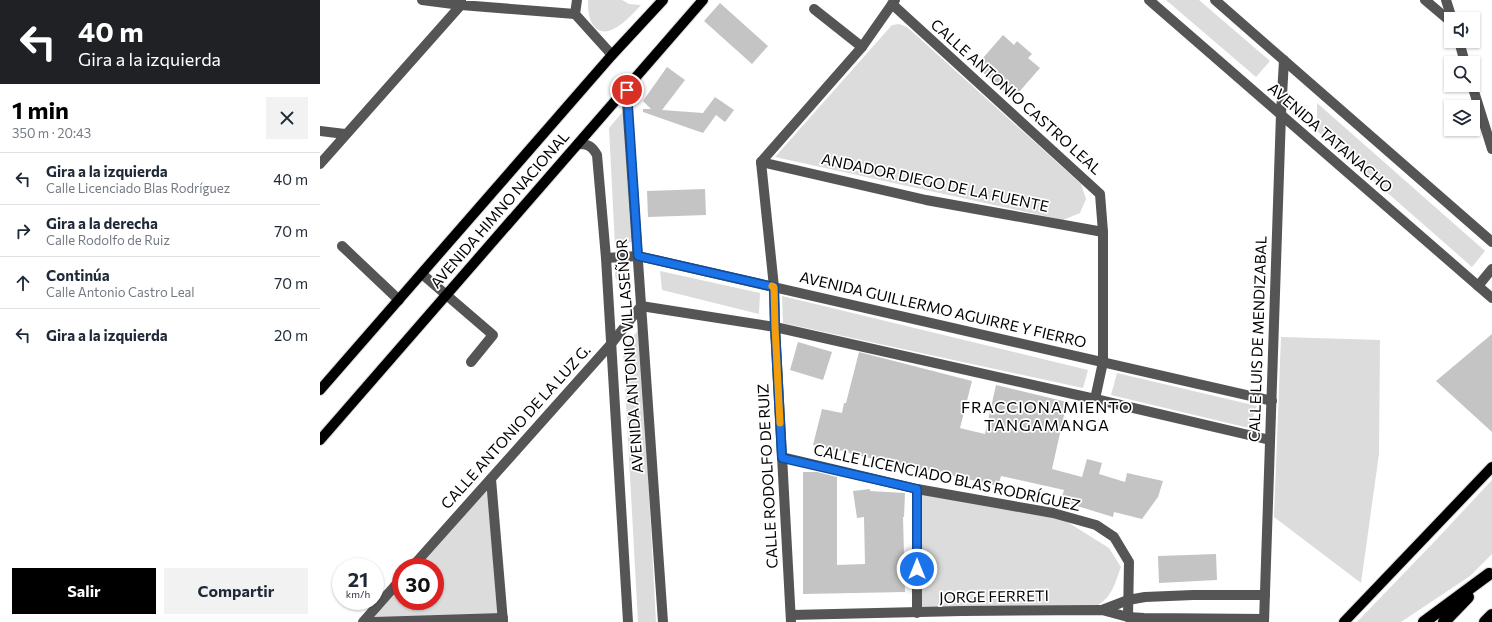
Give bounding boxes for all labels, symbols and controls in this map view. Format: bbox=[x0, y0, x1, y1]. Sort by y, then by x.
map controls bbox=[1444, 12, 1480, 136]
button: sound bbox=[1444, 12, 1480, 48]
text: 40 m bbox=[78, 14, 144, 48]
street label: CALLE ANTONIO CASTRO LEAL bbox=[928, 15, 1106, 178]
icon: left bbox=[12, 16, 64, 68]
text: Gira a la izquierda bbox=[78, 48, 221, 70]
button: search bbox=[1444, 56, 1480, 92]
pin bbox=[610, 73, 644, 107]
street label: AVENIDA TATANACHO bbox=[1265, 78, 1396, 196]
icon: arrive bbox=[616, 79, 638, 101]
text: 1 min bbox=[12, 95, 69, 124]
button: close bbox=[266, 97, 308, 139]
button: layers bbox=[1444, 100, 1480, 136]
text: 350 m · 20:43 bbox=[12, 125, 91, 141]
street label: AVENIDA HIMNO NACIONAL bbox=[426, 127, 573, 292]
street label: ANDADOR DIEGO DE LA FUENTE bbox=[820, 149, 1051, 215]
text: Gira a la izquierda bbox=[46, 162, 168, 180]
icon: left bbox=[12, 168, 34, 190]
text: 40 m bbox=[273, 170, 308, 188]
text: Calle Licenciado Blas Rodríguez bbox=[46, 180, 230, 196]
text: Gira a la derecha bbox=[46, 214, 158, 232]
icon: right bbox=[12, 220, 34, 242]
text: 70 m bbox=[274, 222, 308, 240]
text: Calle Rodolfo de Ruiz bbox=[46, 232, 170, 248]
street label: CALLE LUIS DE MENDIZABAL bbox=[1244, 235, 1270, 442]
street label: AVENIDA ANTONIO VILLASEÑOR bbox=[612, 238, 646, 474]
text: Continúa bbox=[46, 266, 110, 284]
street label: AVENIDA GUILLERMO AGUIRRE Y FIERRO bbox=[798, 267, 1088, 351]
icon: ahead bbox=[12, 272, 34, 294]
text: 70 m bbox=[274, 274, 308, 292]
text: Calle Antonio Castro Leal bbox=[46, 284, 195, 300]
icon: left bbox=[12, 324, 34, 346]
text: Gira a la izquierda bbox=[46, 326, 168, 344]
text: 20 m bbox=[274, 326, 308, 344]
street label: CALLE ANTONIO DE LA LUZ G. bbox=[437, 341, 594, 512]
street label: CALLE RODOLFO DE RUIZ bbox=[753, 383, 781, 569]
district label: FRACCIONAMIENTO TANGAMANGA bbox=[961, 397, 1133, 434]
street label: CALLE LICENCIADO BLAS RODRÍGUEZ bbox=[812, 439, 1083, 514]
position arrow bbox=[896, 548, 938, 590]
speed limit sign: 30 bbox=[392, 558, 444, 610]
text: 21 bbox=[348, 567, 368, 591]
button: Salir bbox=[12, 568, 156, 614]
button: Compartir bbox=[164, 568, 308, 614]
street label: JORGE FERRETI bbox=[939, 586, 1049, 606]
text: km/h bbox=[346, 588, 370, 600]

